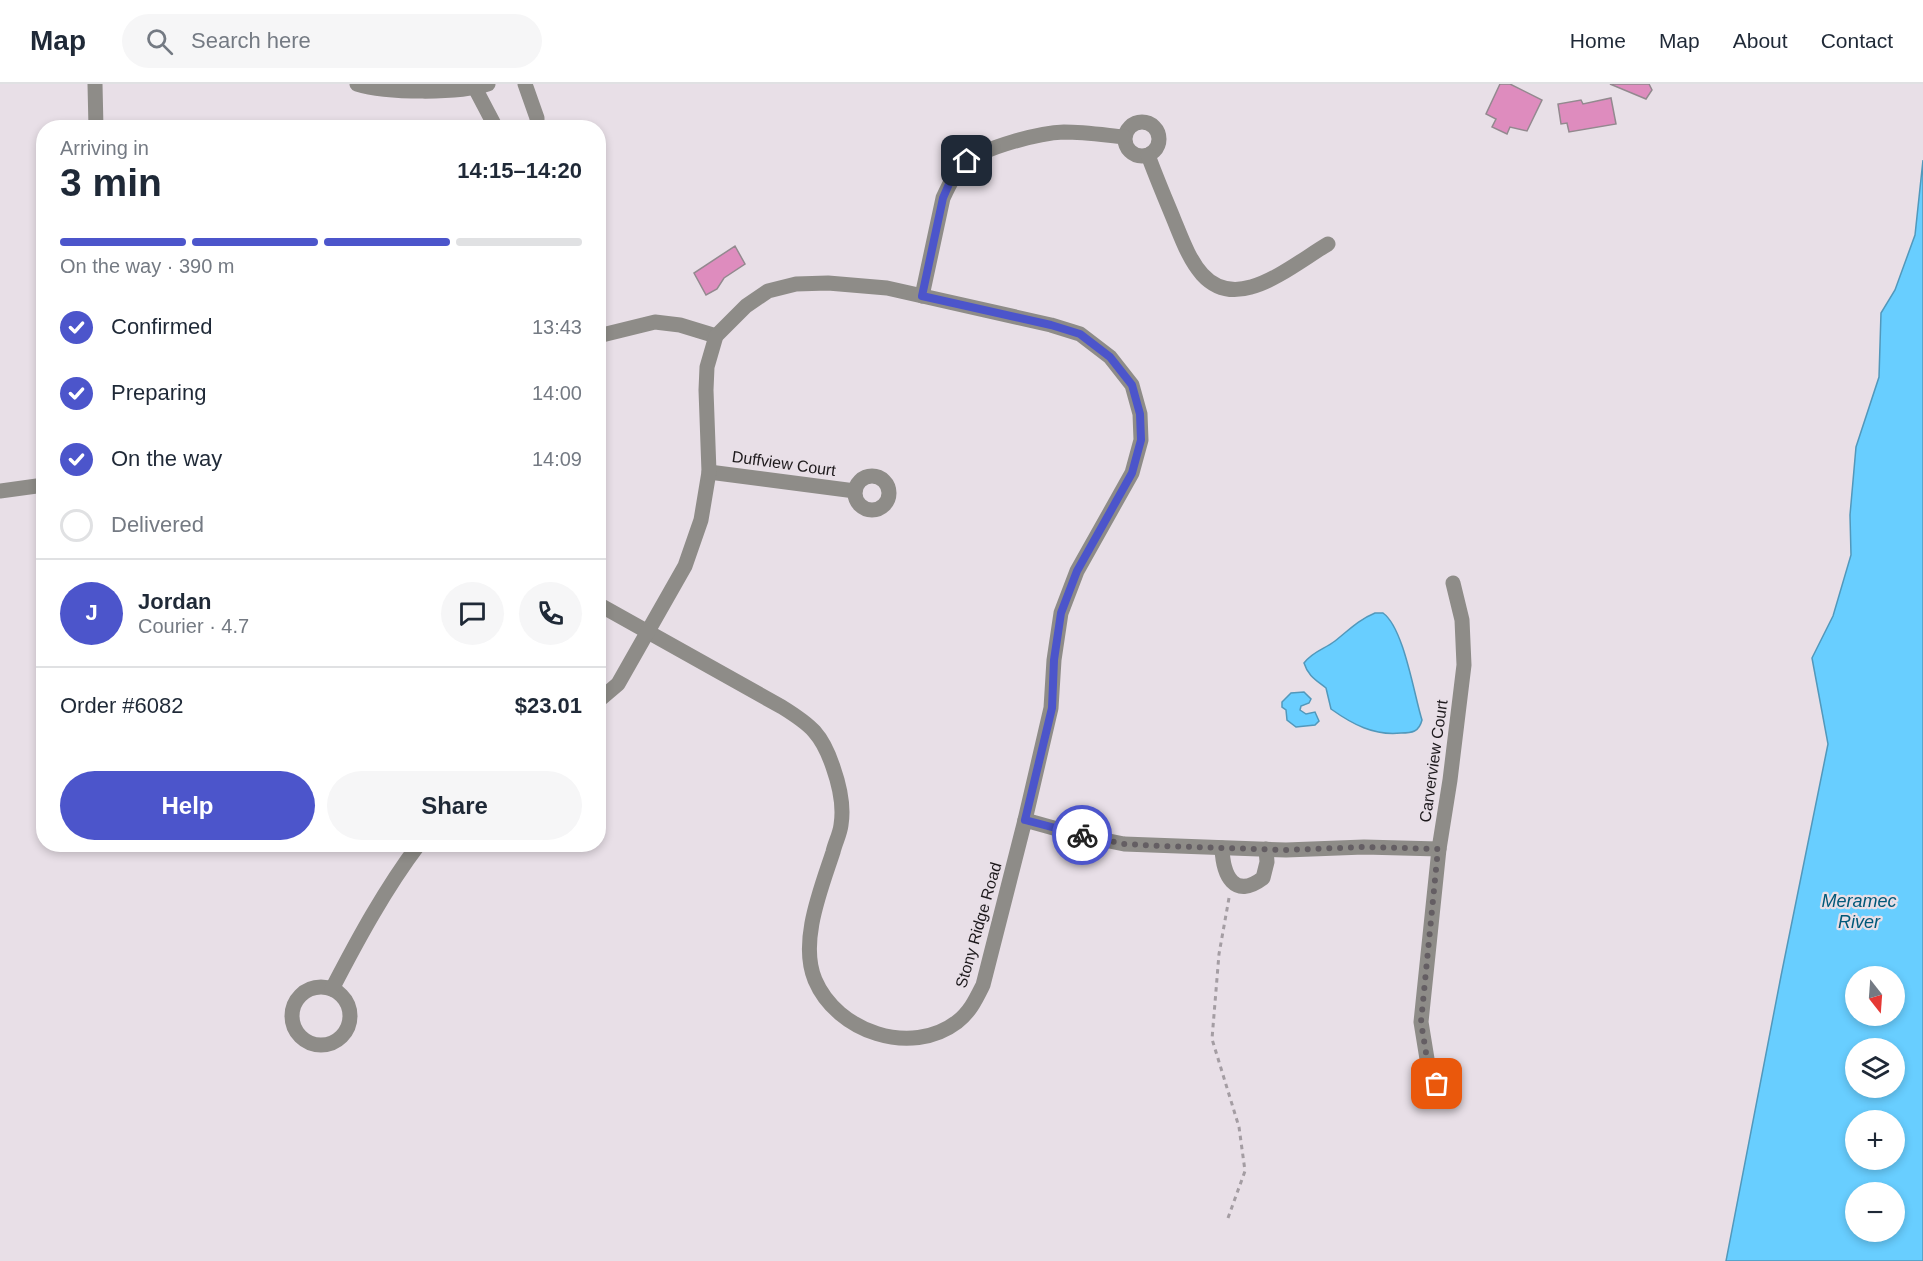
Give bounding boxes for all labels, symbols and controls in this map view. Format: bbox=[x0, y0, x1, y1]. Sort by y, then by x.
search box bbox=[122, 14, 542, 68]
text: Map bbox=[30, 25, 86, 56]
icon: search bbox=[143, 25, 176, 58]
text: Search here bbox=[191, 28, 311, 53]
text: Home bbox=[1570, 29, 1626, 52]
text: Map bbox=[1659, 29, 1700, 52]
text: About bbox=[1733, 29, 1788, 52]
text: Contact bbox=[1821, 29, 1893, 52]
pin bbox=[941, 135, 992, 186]
text: Arriving in bbox=[60, 137, 149, 159]
icon: home bbox=[950, 144, 983, 177]
text: 14:15–14:20 bbox=[457, 158, 582, 183]
text: 3 min bbox=[60, 161, 162, 204]
text: On the way · 390 m bbox=[60, 255, 235, 277]
icon: check bbox=[60, 311, 93, 344]
text: Confirmed bbox=[111, 314, 212, 339]
text: 13:43 bbox=[532, 316, 582, 338]
icon: check bbox=[60, 377, 93, 410]
text: Preparing bbox=[111, 380, 206, 405]
text: 14:00 bbox=[532, 382, 582, 404]
icon: check bbox=[60, 443, 93, 476]
text: On the way bbox=[111, 446, 222, 471]
text: 14:09 bbox=[532, 448, 582, 470]
street label: Duffview Court bbox=[731, 448, 837, 479]
text: Delivered bbox=[111, 512, 204, 537]
button: chat bbox=[441, 582, 504, 645]
button: phone bbox=[519, 582, 582, 645]
text: Jordan bbox=[138, 589, 211, 614]
text: J bbox=[85, 600, 98, 625]
text: Courier · 4.7 bbox=[138, 615, 249, 637]
text: Order #6082 bbox=[60, 693, 184, 718]
text: $23.01 bbox=[515, 693, 582, 718]
street label: Carverview Court bbox=[1416, 698, 1451, 823]
button: Help bbox=[60, 771, 315, 840]
button: Share bbox=[327, 771, 582, 840]
courier bbox=[1052, 805, 1112, 865]
icon: bike bbox=[1066, 819, 1099, 852]
street label: Stony Ridge Road bbox=[952, 860, 1005, 990]
water label: Meramec River bbox=[1821, 891, 1897, 932]
north arrow bbox=[1845, 966, 1905, 1026]
map controls bbox=[1845, 966, 1905, 1242]
button: layers bbox=[1845, 1038, 1905, 1098]
pin bbox=[1411, 1058, 1462, 1109]
icon: bag bbox=[1420, 1067, 1453, 1100]
button: + bbox=[1845, 1110, 1905, 1170]
button: − bbox=[1845, 1182, 1905, 1242]

